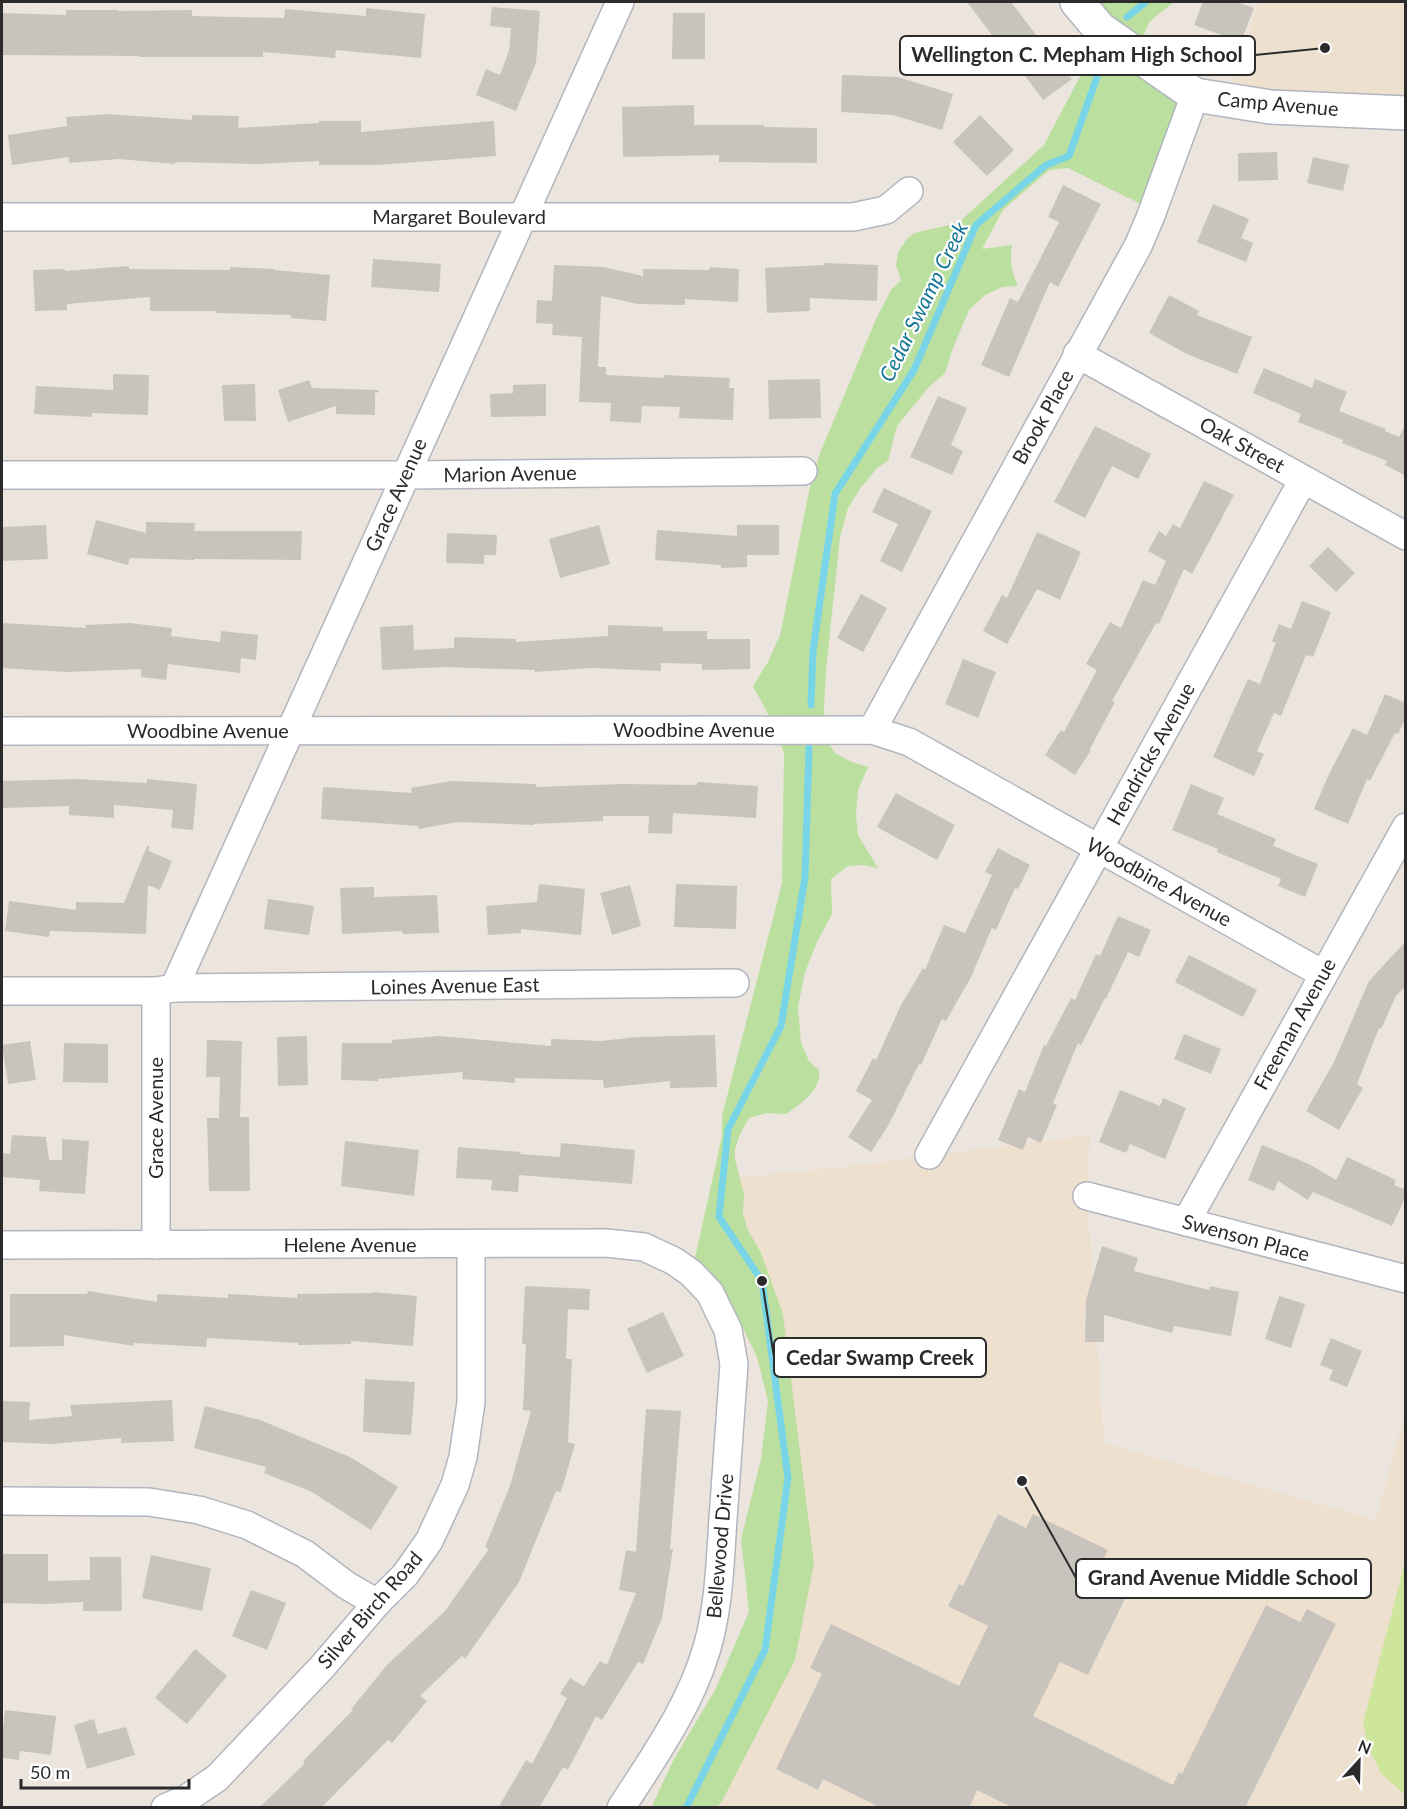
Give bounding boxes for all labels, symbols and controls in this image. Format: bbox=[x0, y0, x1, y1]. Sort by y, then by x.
callout: Wellington C. Mepham High School bbox=[900, 36, 1255, 75]
text: Wellington C. Mepham High School bbox=[911, 41, 1243, 66]
street label: Camp Avenue bbox=[1216, 86, 1340, 120]
street label: Margaret Boulevard bbox=[372, 204, 546, 228]
water label: Cedar Swamp Creek bbox=[873, 216, 973, 385]
street label: Brook Place bbox=[1006, 365, 1078, 468]
street label: Oak Street bbox=[1196, 411, 1289, 477]
street label: Grace Avenue bbox=[359, 434, 431, 555]
street label: Marion Avenue bbox=[443, 460, 577, 486]
street label: Hendricks Avenue bbox=[1101, 678, 1199, 829]
street label: Woodbine Avenue bbox=[613, 717, 775, 741]
street label: Woodbine Avenue bbox=[127, 718, 289, 742]
street label: Woodbine Avenue bbox=[1083, 831, 1236, 931]
street label: Freeman Avenue bbox=[1248, 954, 1340, 1093]
street label: Loines Avenue East bbox=[370, 972, 540, 998]
street label: Grace Avenue bbox=[143, 1057, 167, 1179]
street label: Swenson Place bbox=[1180, 1209, 1312, 1266]
street label: Helene Avenue bbox=[283, 1232, 417, 1256]
callout: Cedar Swamp Creek bbox=[774, 1338, 986, 1377]
text: Cedar Swamp Creek bbox=[786, 1344, 975, 1369]
street label: Bellewood Drive bbox=[701, 1472, 737, 1619]
street label: Silver Birch Road bbox=[312, 1546, 427, 1673]
callout: Grand Avenue Middle School bbox=[1076, 1559, 1371, 1598]
text: Grand Avenue Middle School bbox=[1088, 1564, 1358, 1589]
north arrow bbox=[1329, 1731, 1389, 1791]
text: N bbox=[1356, 1736, 1374, 1758]
scale bar bbox=[21, 1752, 189, 1790]
text: 50 m bbox=[30, 1761, 70, 1783]

